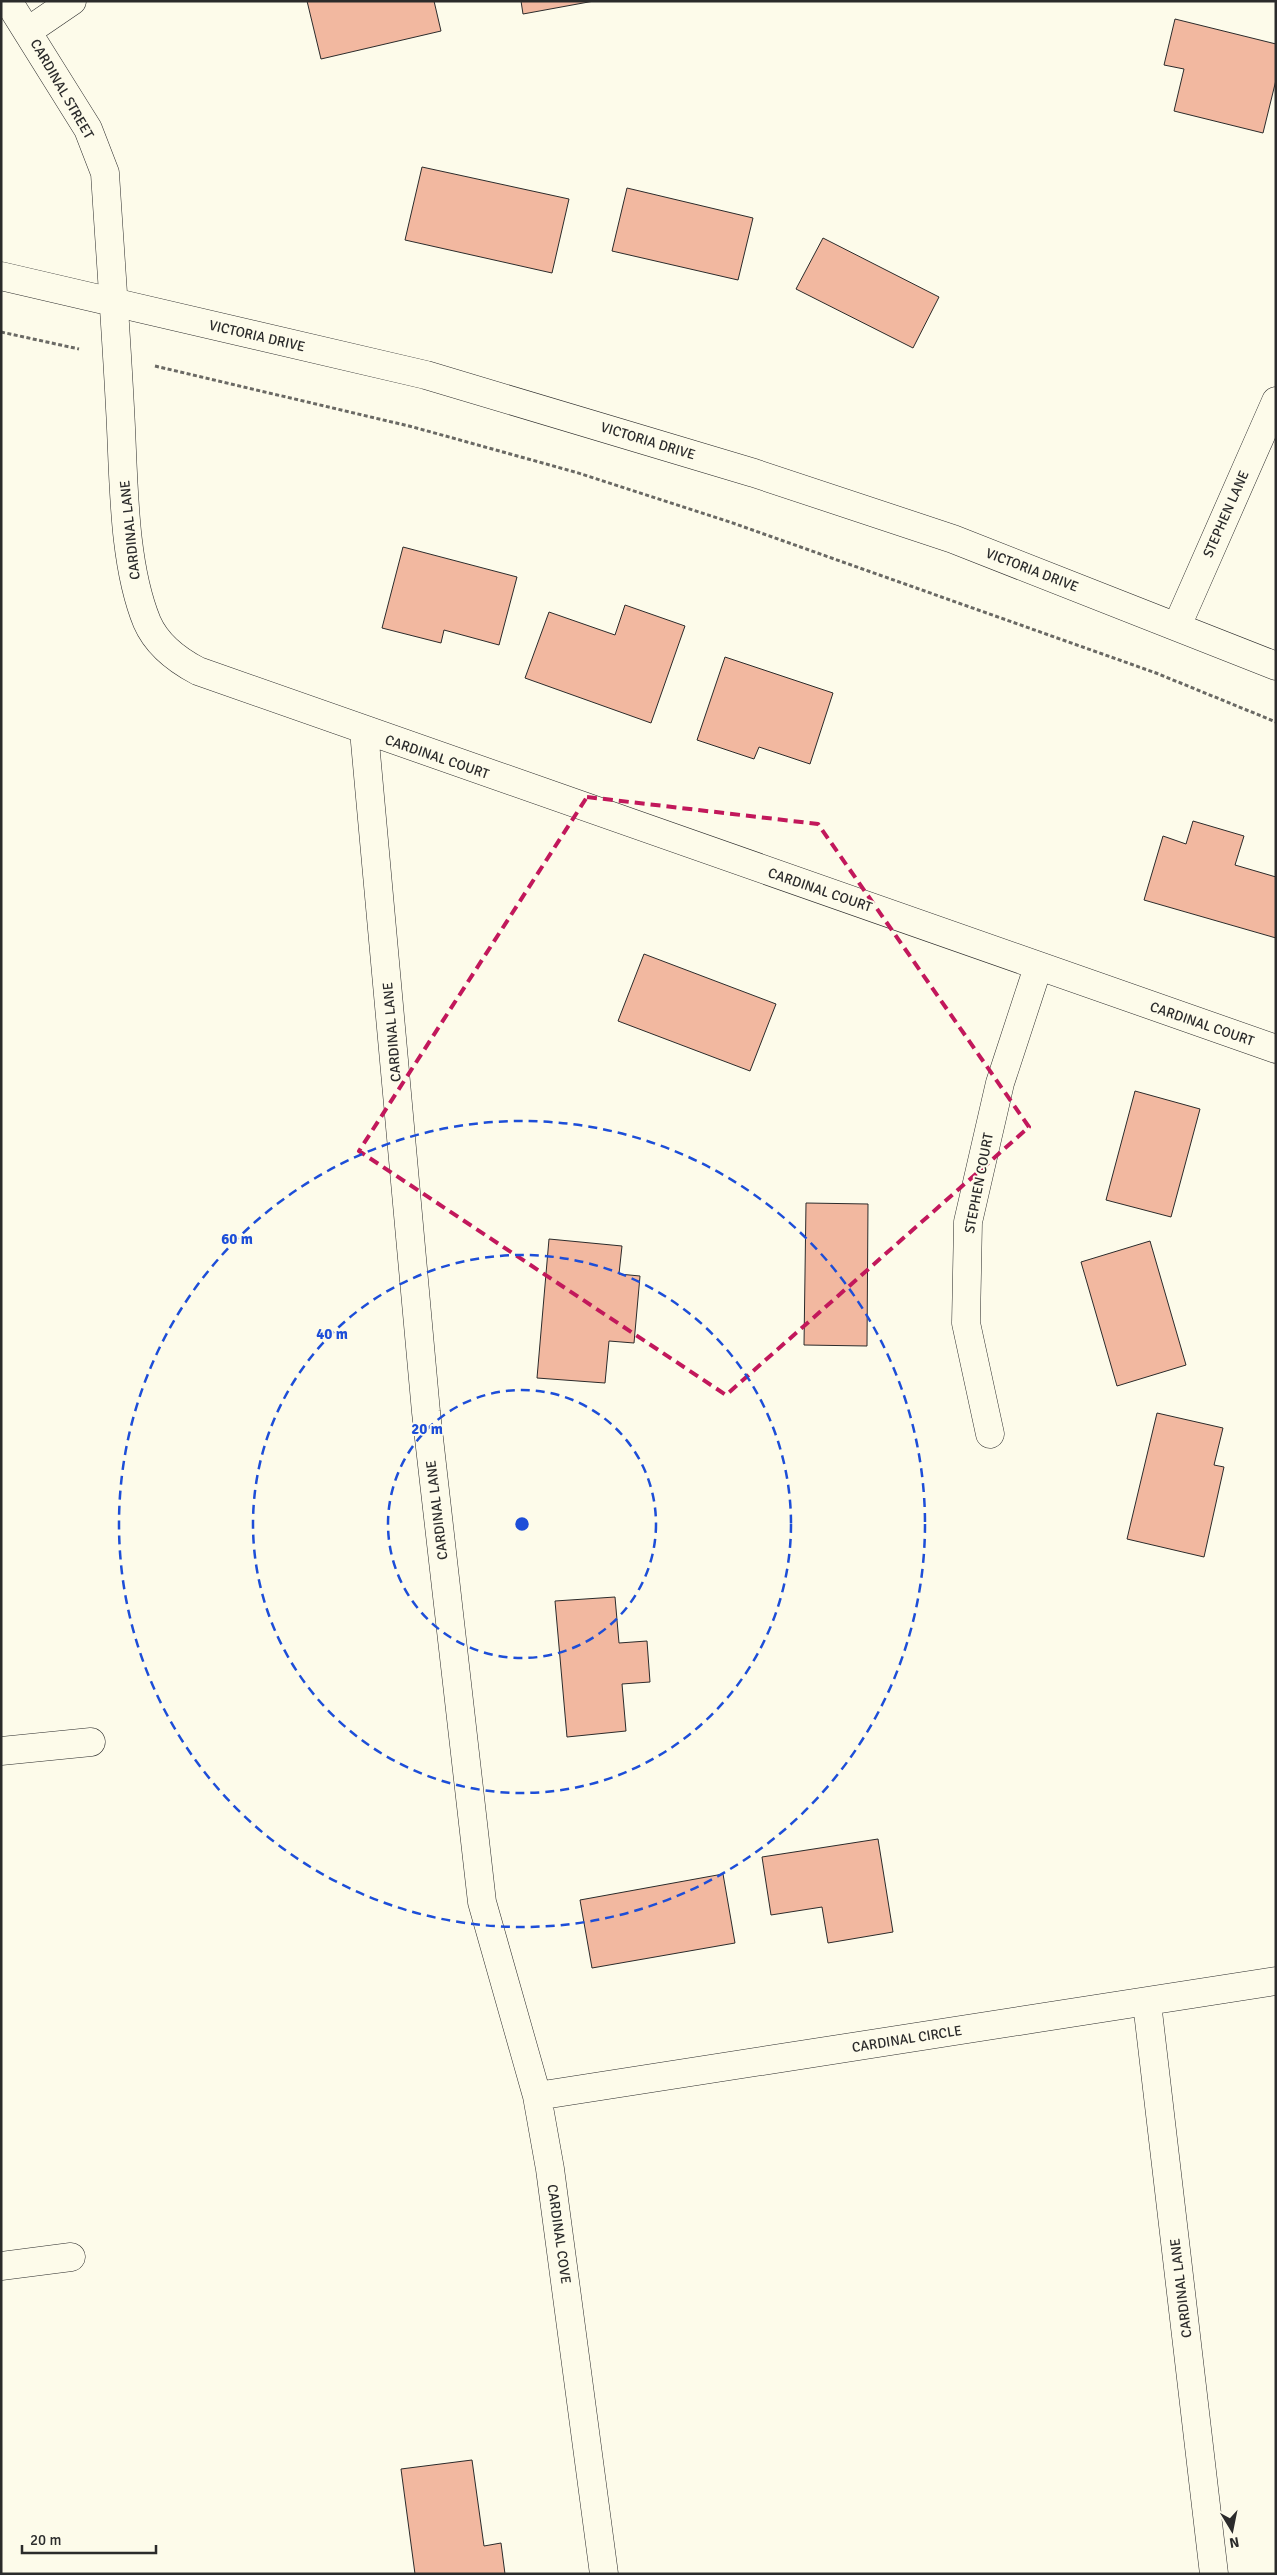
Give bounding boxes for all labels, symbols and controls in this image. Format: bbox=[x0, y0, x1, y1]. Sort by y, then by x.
street label: CARDINAL STREET bbox=[27, 36, 98, 142]
street label: VICTORIA DRIVE bbox=[207, 317, 307, 355]
street label: VICTORIA DRIVE bbox=[599, 419, 697, 463]
street label: STEPHEN LANE bbox=[1199, 468, 1253, 560]
street label: CARDINAL LANE bbox=[116, 479, 144, 581]
street label: VICTORIA DRIVE bbox=[983, 544, 1081, 596]
street label: CARDINAL COURT bbox=[383, 731, 491, 783]
street label: CARDINAL COURT bbox=[766, 864, 874, 916]
street label: CARDINAL LANE bbox=[379, 981, 405, 1083]
street label: CARDINAL COURT bbox=[1148, 998, 1256, 1050]
street label: STEPHEN COURT bbox=[961, 1131, 997, 1235]
text: 60 m bbox=[221, 1230, 253, 1248]
text: 40 m bbox=[316, 1325, 348, 1343]
text: 20 m bbox=[411, 1420, 443, 1438]
street label: CARDINAL LANE bbox=[422, 1459, 452, 1561]
centre of rings bbox=[513, 1515, 531, 1533]
street label: CARDINAL CIRCLE bbox=[851, 2022, 963, 2056]
street label: CARDINAL COVE bbox=[544, 2183, 574, 2285]
street label: CARDINAL LANE bbox=[1166, 2237, 1196, 2339]
north arrow bbox=[1207, 2505, 1257, 2555]
scale bar bbox=[22, 2522, 156, 2554]
text: 20 m bbox=[30, 2531, 61, 2549]
text: N bbox=[1228, 2533, 1240, 2552]

